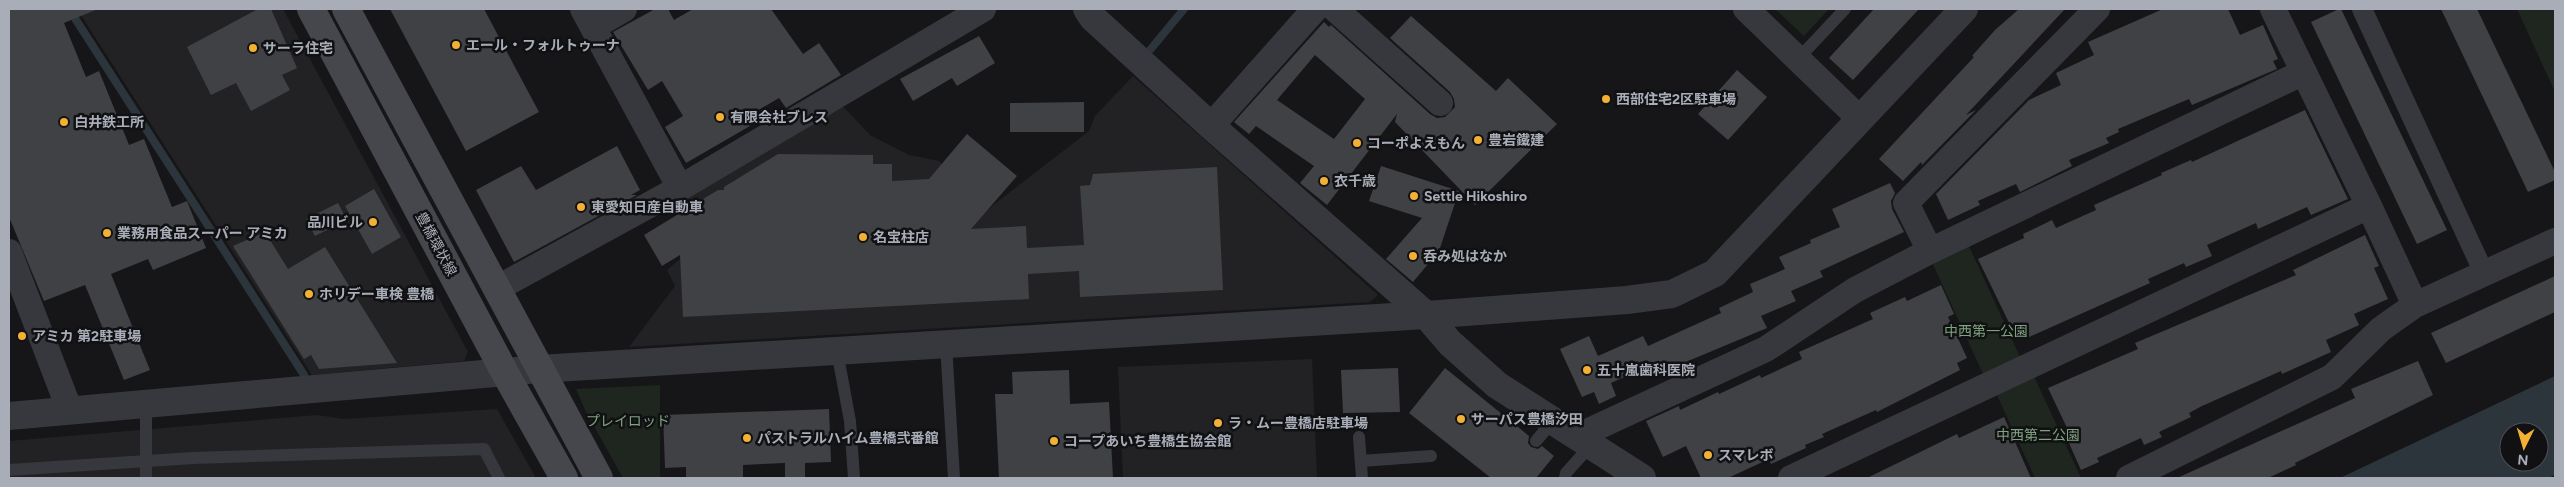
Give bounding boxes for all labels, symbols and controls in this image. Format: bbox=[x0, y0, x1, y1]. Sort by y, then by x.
place label: エール・フォルトゥーナ bbox=[466, 37, 620, 54]
marker: エール・フォルトゥーナ bbox=[450, 39, 462, 51]
place label: サーラ住宅 bbox=[263, 40, 333, 57]
marker: サーラ住宅 bbox=[247, 42, 259, 54]
place label: 西部住宅2区駐車場 bbox=[1616, 91, 1736, 108]
marker: 西部住宅2区駐車場 bbox=[1600, 93, 1612, 105]
place label: 有限会社ブレス bbox=[730, 109, 828, 126]
marker: 有限会社ブレス bbox=[714, 111, 726, 123]
place label: 白井鉄工所 bbox=[74, 114, 144, 131]
marker: 白井鉄工所 bbox=[58, 116, 70, 128]
place label: 豊岩鐵建 bbox=[1488, 132, 1544, 149]
marker: 豊岩鐵建 bbox=[1472, 134, 1484, 146]
place label: コーポよえもん bbox=[1367, 135, 1465, 152]
marker: コーポよえもん bbox=[1351, 137, 1363, 149]
place label: 衣千歳 bbox=[1334, 173, 1376, 190]
marker: 衣千歳 bbox=[1318, 175, 1330, 187]
place label: Settle Hikoshiro bbox=[1424, 188, 1527, 205]
marker: Settle Hikoshiro bbox=[1408, 190, 1420, 202]
place label: 東愛知日産自動車 bbox=[591, 199, 703, 216]
marker: 東愛知日産自動車 bbox=[575, 201, 587, 213]
street label: 豊橋環状線 bbox=[412, 209, 460, 279]
place label: 品川ビル bbox=[307, 214, 363, 231]
marker: 品川ビル bbox=[367, 216, 379, 228]
place label: 業務用食品スーパー アミカ bbox=[117, 225, 288, 242]
marker: 業務用食品スーパー アミカ bbox=[101, 227, 113, 239]
place label: 名宝柱店 bbox=[873, 229, 929, 246]
marker: 名宝柱店 bbox=[857, 231, 869, 243]
place label: 呑み処はなか bbox=[1423, 248, 1507, 265]
marker: 呑み処はなか bbox=[1407, 250, 1419, 262]
place label: ホリデー車検 豊橋 bbox=[319, 286, 434, 303]
marker: ホリデー車検 豊橋 bbox=[303, 288, 315, 300]
park label: 中西第一公園 bbox=[1944, 323, 2028, 340]
place label: アミカ 第2駐車場 bbox=[32, 328, 141, 345]
marker: アミカ 第2駐車場 bbox=[16, 330, 28, 342]
place label: 五十嵐歯科医院 bbox=[1597, 362, 1695, 379]
marker: 五十嵐歯科医院 bbox=[1581, 364, 1593, 376]
place label: サーパス豊橋汐田 bbox=[1471, 411, 1583, 428]
park label: プレイロッド bbox=[586, 413, 670, 430]
marker: サーパス豊橋汐田 bbox=[1455, 413, 1467, 425]
place label: ラ・ムー豊橋店駐車場 bbox=[1228, 415, 1368, 432]
marker: ラ・ムー豊橋店駐車場 bbox=[1212, 417, 1224, 429]
north arrow bbox=[2499, 422, 2549, 472]
park label: 中西第二公園 bbox=[1996, 427, 2080, 444]
place label: パストラルハイム豊橋弐番館 bbox=[757, 430, 938, 447]
marker: パストラルハイム豊橋弐番館 bbox=[741, 432, 753, 444]
place label: コープあいち豊橋生協会館 bbox=[1064, 433, 1231, 450]
marker: コープあいち豊橋生協会館 bbox=[1048, 435, 1060, 447]
place label: スマレボ bbox=[1718, 447, 1774, 464]
marker: スマレボ bbox=[1702, 449, 1714, 461]
text: N bbox=[2517, 451, 2529, 468]

